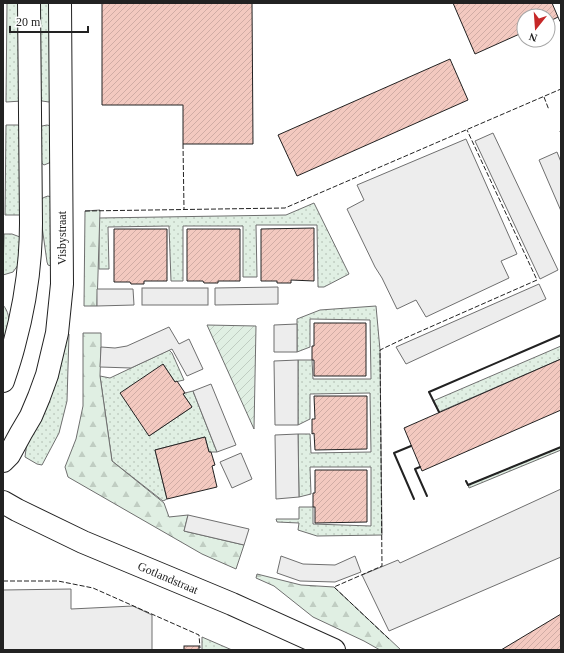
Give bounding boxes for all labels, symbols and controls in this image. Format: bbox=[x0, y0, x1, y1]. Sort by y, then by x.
scale bar bbox=[10, 8, 88, 34]
north arrow bbox=[516, 8, 556, 48]
text: 20 m bbox=[16, 15, 41, 29]
text: N bbox=[527, 31, 539, 44]
street label: Visbystraat bbox=[55, 210, 69, 265]
street label: Gotlandstraat bbox=[136, 559, 201, 597]

